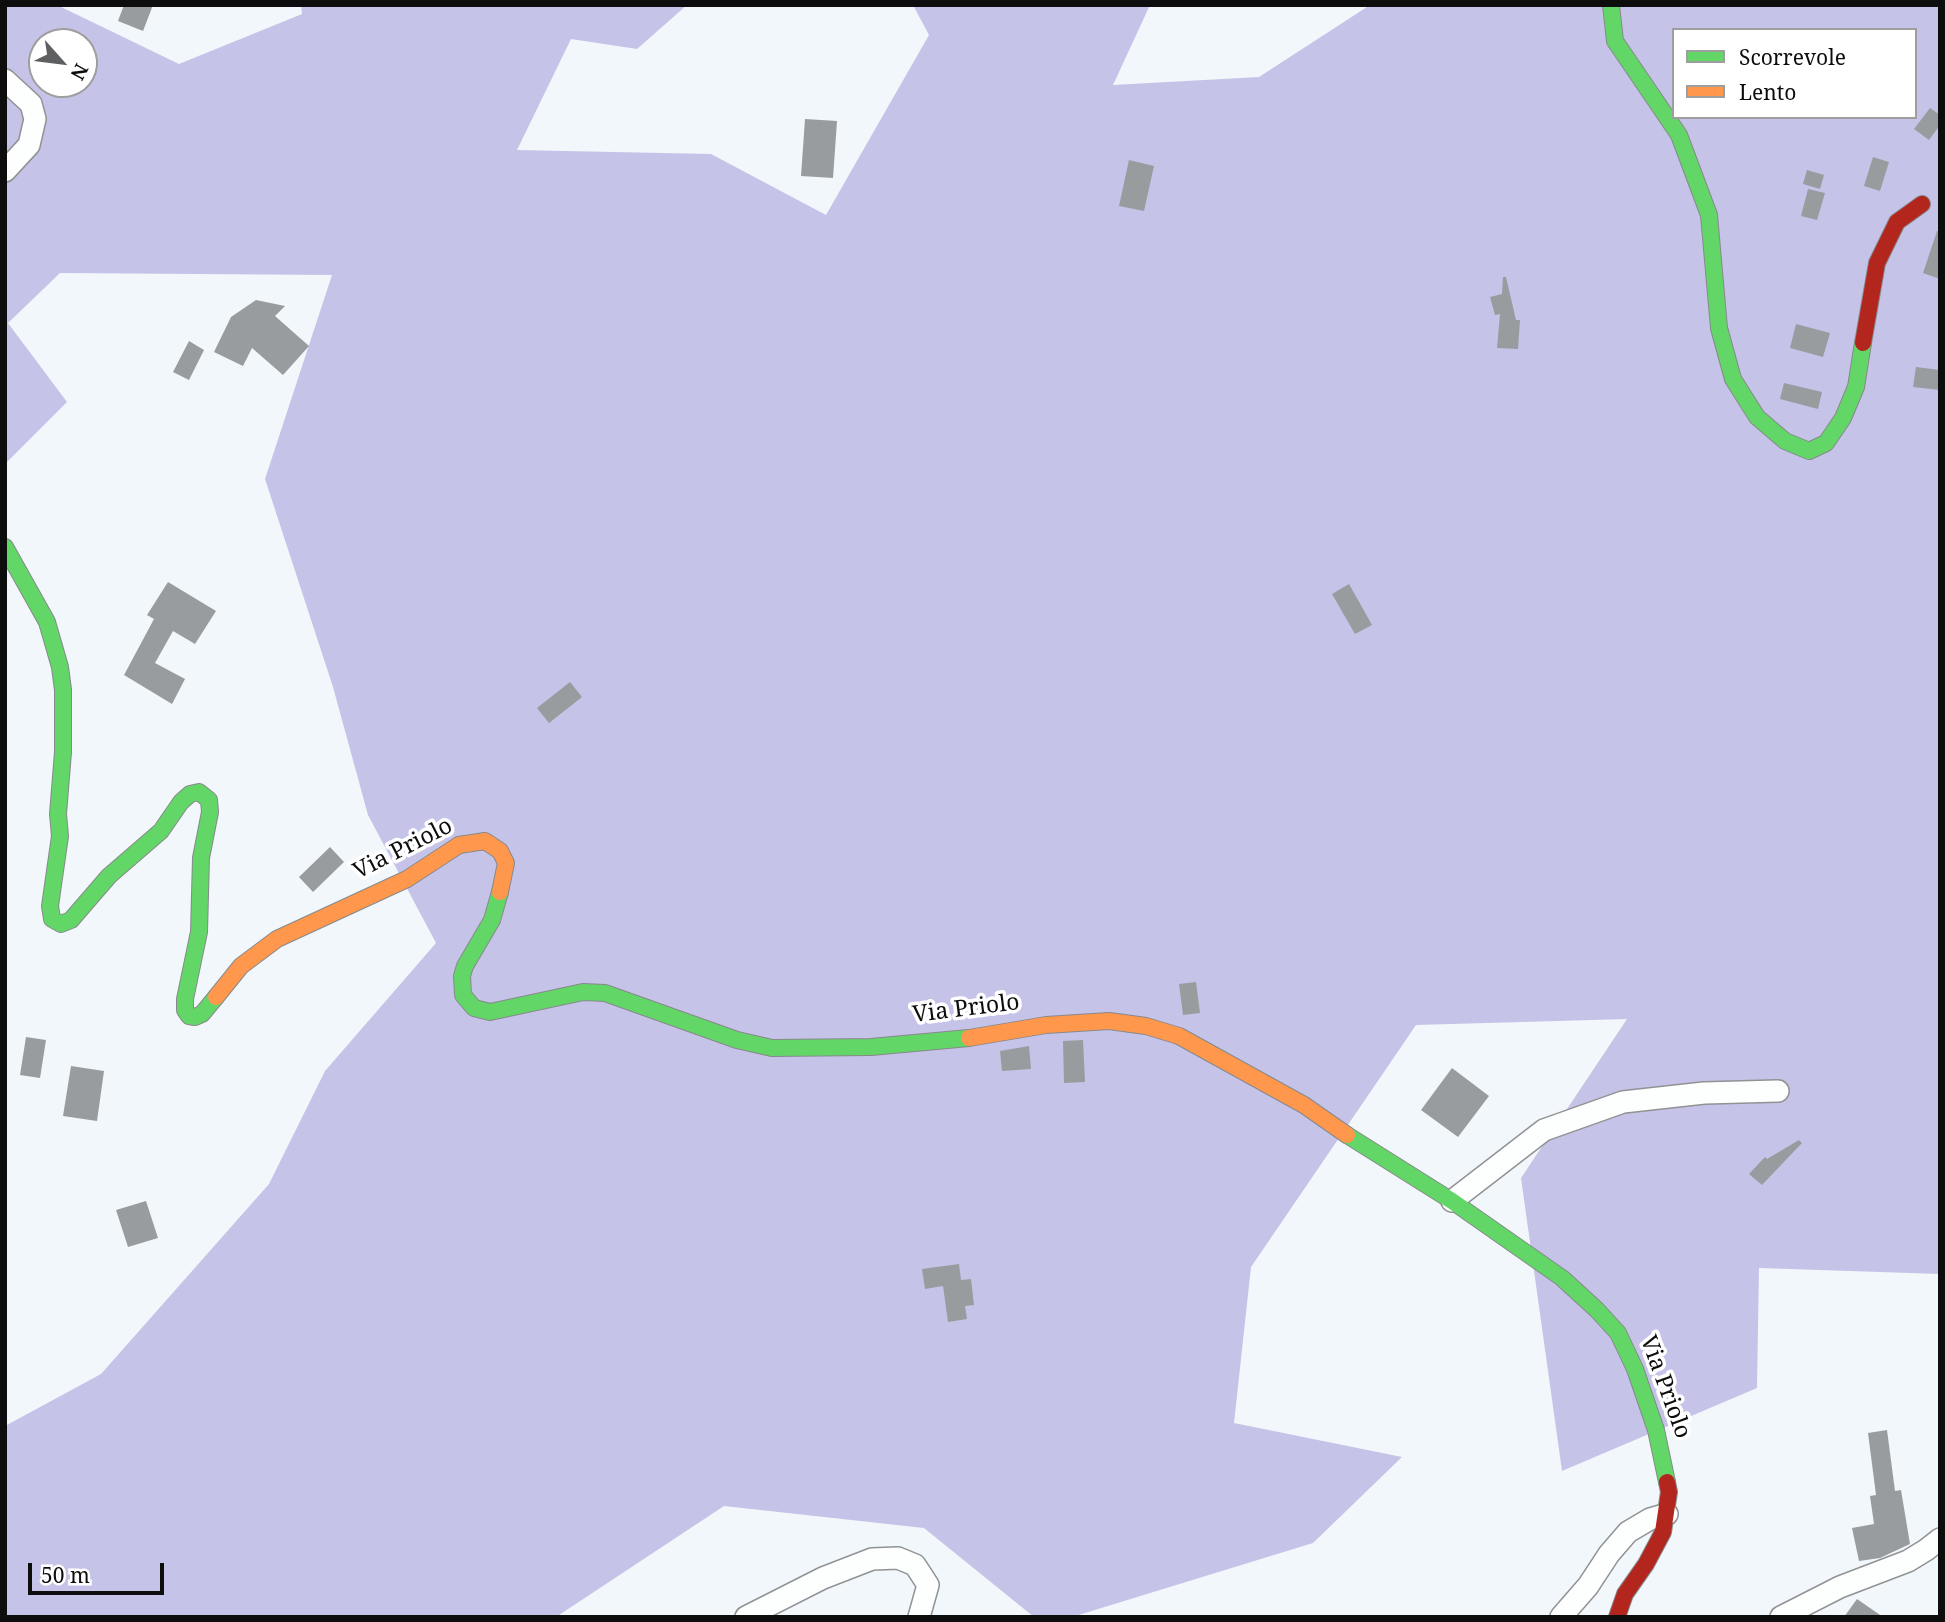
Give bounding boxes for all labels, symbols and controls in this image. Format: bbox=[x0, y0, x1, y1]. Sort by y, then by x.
north arrow bbox=[28, 28, 98, 98]
legend bbox=[1672, 28, 1917, 119]
text: Scorrevole bbox=[1739, 43, 1846, 71]
text: N bbox=[65, 59, 95, 85]
text: Lento bbox=[1739, 78, 1796, 106]
street label: Via Priolo bbox=[349, 812, 457, 886]
street label: Via Priolo bbox=[911, 989, 1021, 1029]
street label: Via Priolo bbox=[1634, 1332, 1696, 1442]
scale bar bbox=[32, 1548, 168, 1592]
text: 50 m bbox=[41, 1561, 90, 1589]

